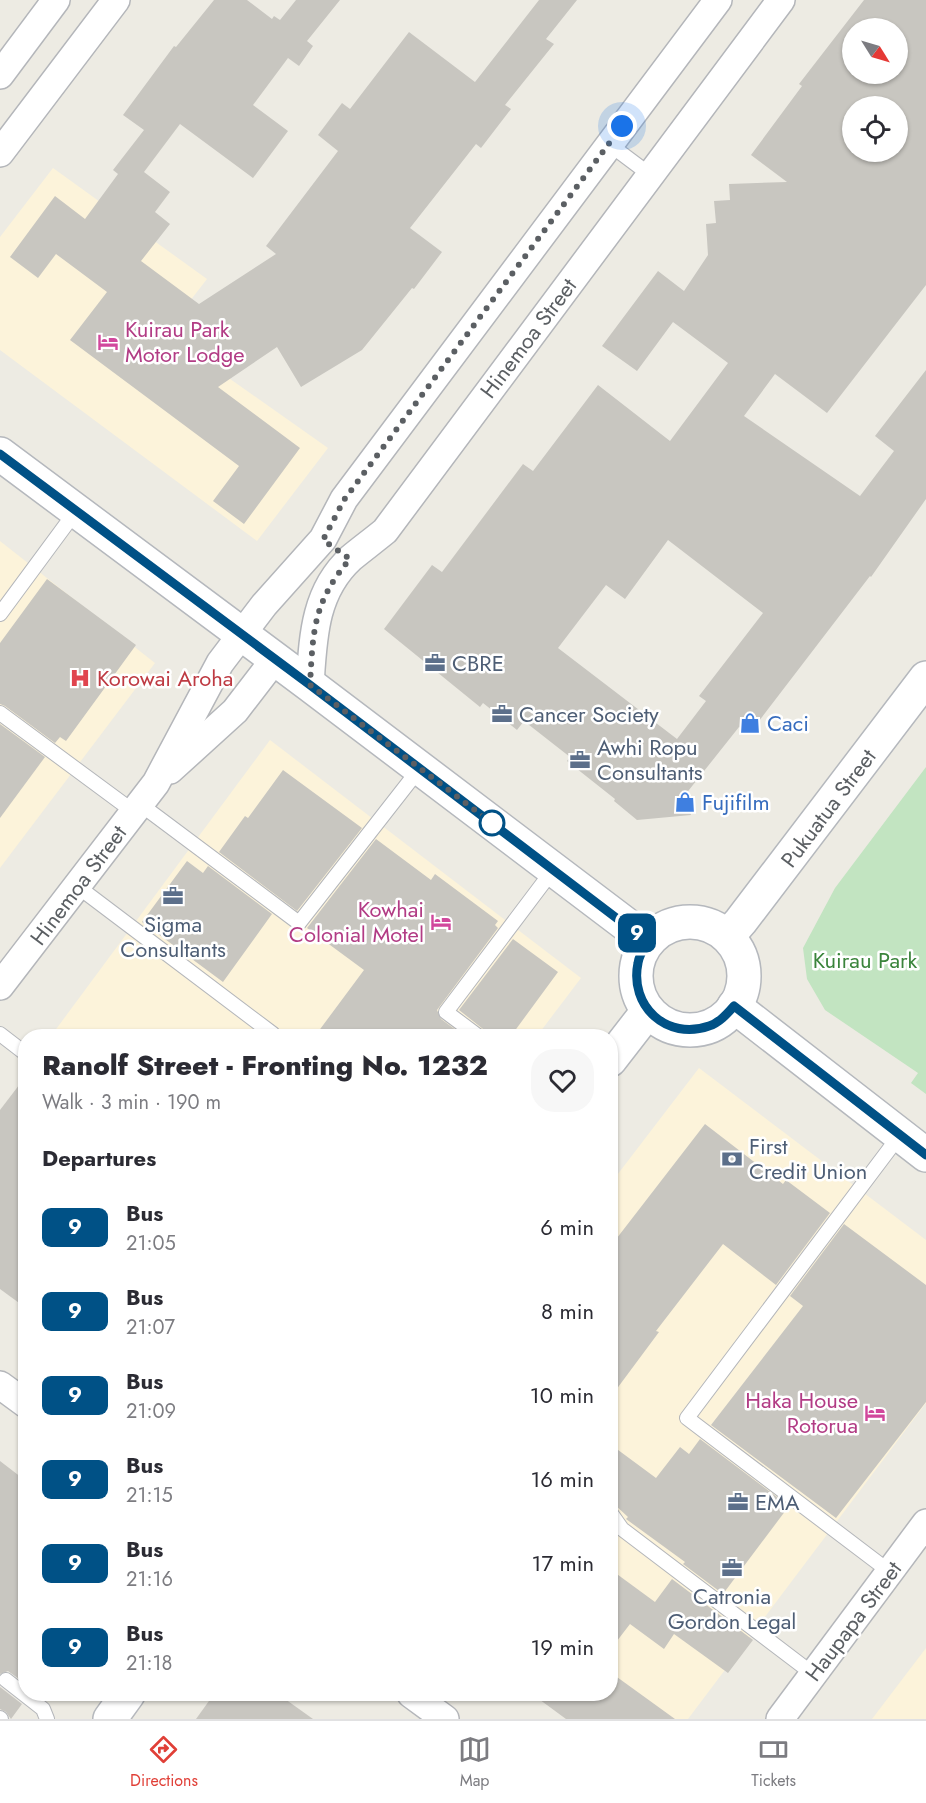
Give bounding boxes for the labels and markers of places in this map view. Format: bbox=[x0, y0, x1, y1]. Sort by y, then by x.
place label: Kuirau Park Motor Lodge bbox=[125, 313, 245, 370]
hotel icon: Kuirau Park Motor Lodge bbox=[96, 330, 120, 354]
place label: CBRE bbox=[452, 647, 504, 679]
office icon: CBRE bbox=[423, 651, 447, 675]
place label: Korowai Aroha bbox=[97, 662, 233, 694]
hospital icon: Korowai Aroha bbox=[68, 666, 92, 690]
place label: Cancer Society bbox=[519, 698, 659, 730]
office icon: Cancer Society bbox=[490, 702, 514, 726]
place label: Caci bbox=[767, 707, 809, 739]
shop icon: Caci bbox=[738, 711, 762, 735]
place label: Awhi Ropu Consultants bbox=[597, 731, 703, 788]
office icon: Awhi Ropu Consultants bbox=[568, 748, 592, 772]
place label: Fujifilm bbox=[702, 786, 770, 818]
shop icon: Fujifilm bbox=[673, 790, 697, 814]
unlabelled marker bbox=[479, 810, 505, 836]
office icon: Sigma Consultants bbox=[161, 884, 185, 908]
place label: Kowhai Colonial Motel bbox=[289, 893, 424, 950]
place label: Sigma Consultants bbox=[120, 908, 226, 965]
hotel icon: Kowhai Colonial Motel bbox=[429, 910, 453, 934]
place label: First Credit Union bbox=[749, 1130, 867, 1187]
bank icon: First Credit Union bbox=[720, 1147, 744, 1171]
place label: Haka House Rotorua bbox=[745, 1384, 858, 1441]
hotel icon: Haka House Rotorua bbox=[863, 1401, 887, 1425]
place label: EMA bbox=[755, 1486, 800, 1518]
office icon: EMA bbox=[726, 1490, 750, 1514]
office icon: Catronia Gordon Legal bbox=[720, 1556, 744, 1580]
place label: Catronia Gordon Legal bbox=[668, 1580, 796, 1637]

